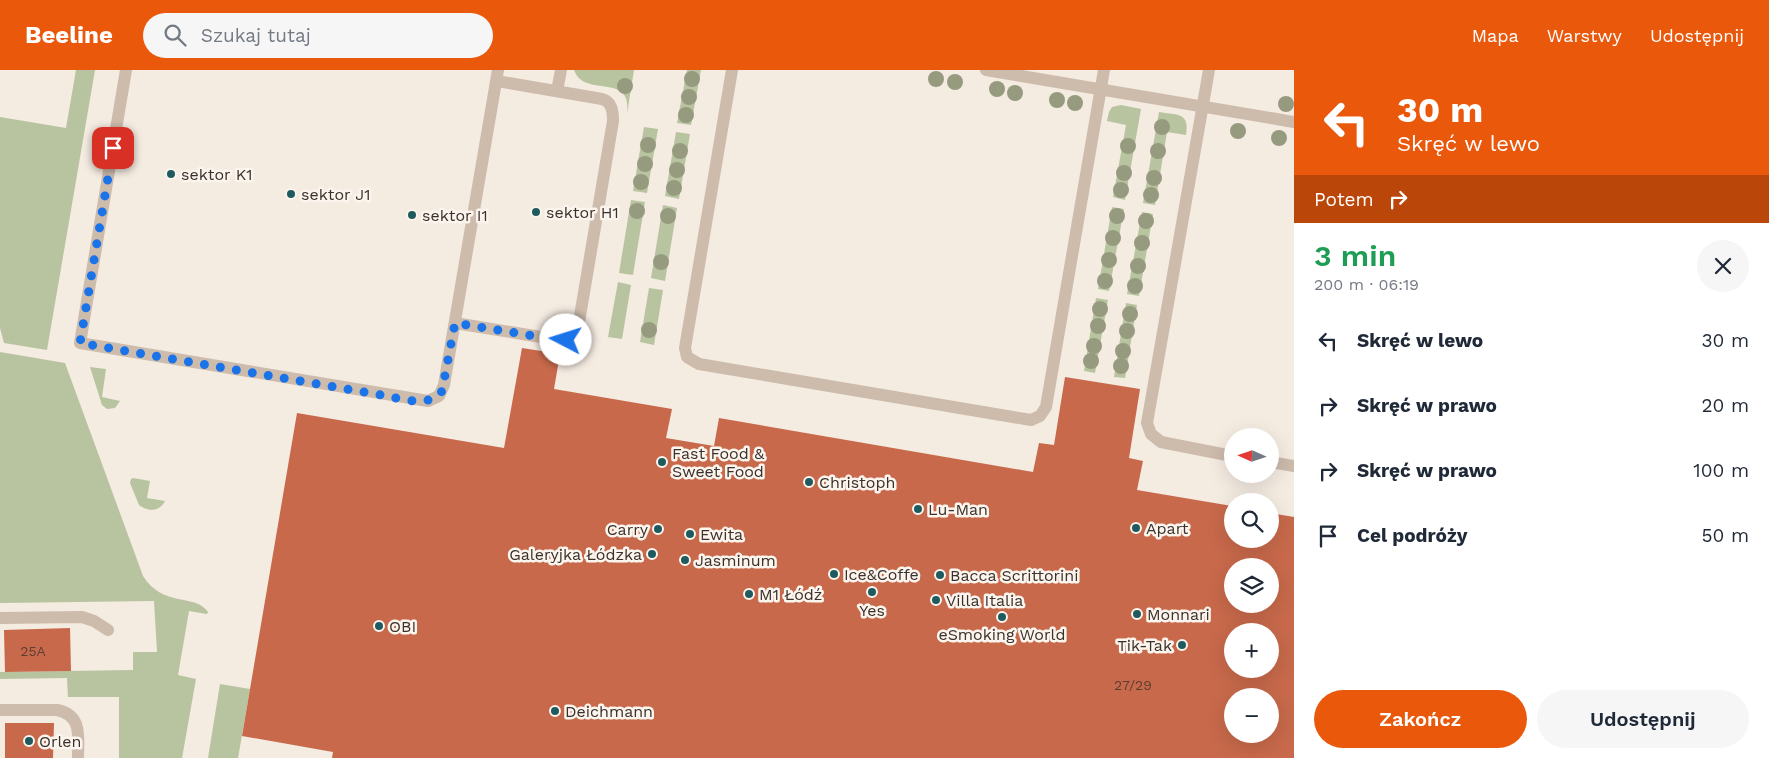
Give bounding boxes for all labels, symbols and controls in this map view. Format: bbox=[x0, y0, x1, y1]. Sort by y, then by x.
search box bbox=[143, 13, 493, 58]
text: Beeline bbox=[25, 21, 113, 49]
icon: search bbox=[161, 21, 189, 49]
text: Szukaj tutaj bbox=[201, 24, 311, 47]
text: Mapa bbox=[1472, 25, 1519, 46]
text: Warstwy bbox=[1547, 25, 1622, 46]
text: Udostępnij bbox=[1650, 25, 1744, 46]
text: 30 m bbox=[1397, 89, 1483, 131]
icon: left bbox=[1314, 90, 1379, 155]
pin bbox=[92, 127, 134, 169]
text: Skręć w lewo bbox=[1397, 131, 1540, 156]
icon: arrive bbox=[99, 134, 127, 162]
place label: sektor K1 bbox=[181, 165, 252, 184]
marker: sektor K1 bbox=[165, 168, 177, 180]
place label: sektor J1 bbox=[301, 185, 371, 204]
icon: right bbox=[1384, 185, 1412, 213]
marker: sektor J1 bbox=[285, 188, 297, 200]
text: Potem bbox=[1314, 188, 1374, 211]
place label: sektor H1 bbox=[546, 203, 619, 222]
place label: sektor I1 bbox=[422, 206, 488, 225]
marker: sektor H1 bbox=[530, 206, 542, 218]
marker: sektor I1 bbox=[406, 209, 418, 221]
text: 3 min bbox=[1314, 238, 1396, 273]
button: close bbox=[1697, 240, 1749, 292]
text: 200 m · 06:19 bbox=[1314, 275, 1419, 294]
position arrow bbox=[539, 313, 591, 365]
icon: left bbox=[1314, 327, 1342, 355]
text: Skręć w lewo bbox=[1357, 329, 1483, 352]
text: 30 m bbox=[1702, 329, 1749, 352]
icon: right bbox=[1314, 392, 1342, 420]
text: Skręć w prawo bbox=[1357, 394, 1497, 417]
text: 20 m bbox=[1702, 394, 1749, 417]
north arrow bbox=[1224, 428, 1279, 482]
map controls bbox=[1224, 428, 1279, 743]
place label: Fast Food & Sweet Food bbox=[672, 444, 765, 481]
marker: Fast Food & Sweet Food bbox=[656, 456, 668, 468]
icon: right bbox=[1314, 457, 1342, 485]
text: Skręć w prawo bbox=[1357, 459, 1497, 482]
text: 100 m bbox=[1693, 459, 1749, 482]
place label: Christoph bbox=[819, 473, 895, 492]
marker: Christoph bbox=[803, 476, 815, 488]
button: search bbox=[1224, 493, 1279, 548]
place label: Lu-Man bbox=[928, 500, 988, 519]
marker: Lu-Man bbox=[912, 503, 924, 515]
place label: Apart bbox=[1146, 519, 1189, 538]
place label: Carry bbox=[607, 520, 649, 539]
marker: Apart bbox=[1130, 522, 1142, 534]
icon: arrive bbox=[1314, 522, 1342, 550]
marker: Carry bbox=[652, 523, 664, 535]
text: Cel podróży bbox=[1357, 524, 1467, 547]
text: 50 m bbox=[1702, 524, 1749, 547]
place label: Ewita bbox=[700, 525, 743, 544]
marker: Ewita bbox=[684, 528, 696, 540]
place label: Galeryjka Łódzka bbox=[509, 545, 642, 564]
marker: Galeryjka Łódzka bbox=[646, 548, 658, 560]
place label: Jasminum bbox=[695, 551, 776, 570]
marker: Jasminum bbox=[679, 554, 691, 566]
button: layers bbox=[1224, 558, 1279, 613]
place label: Ice&Coffe bbox=[844, 565, 919, 584]
place label: Bacca Scrittorini bbox=[950, 566, 1079, 585]
marker: Ice&Coffe bbox=[828, 568, 840, 580]
marker: Bacca Scrittorini bbox=[934, 569, 946, 581]
place label: M1 Łódź bbox=[759, 585, 822, 604]
marker: Yes bbox=[866, 586, 878, 598]
marker: M1 Łódź bbox=[743, 588, 755, 600]
place label: Villa Italia bbox=[946, 591, 1023, 610]
marker: Villa Italia bbox=[930, 594, 942, 606]
place label: Yes bbox=[859, 601, 885, 620]
place label: Monnari bbox=[1147, 605, 1210, 624]
marker: Monnari bbox=[1131, 608, 1143, 620]
marker: eSmoking World bbox=[996, 611, 1008, 623]
place label: OBI bbox=[389, 617, 416, 636]
marker: OBI bbox=[373, 620, 385, 632]
button: + bbox=[1224, 623, 1279, 678]
place label: eSmoking World bbox=[939, 625, 1065, 644]
place label: Tik-Tak bbox=[1117, 636, 1172, 655]
marker: Tik-Tak bbox=[1176, 639, 1188, 651]
house number: 25A bbox=[20, 643, 46, 659]
house number: 27/29 bbox=[1114, 677, 1152, 693]
button: − bbox=[1224, 688, 1279, 743]
button: Zakończ bbox=[1314, 690, 1527, 748]
button: Udostępnij bbox=[1537, 690, 1749, 748]
place label: Deichmann bbox=[565, 702, 653, 721]
marker: Deichmann bbox=[549, 705, 561, 717]
place label: Orlen bbox=[39, 732, 81, 751]
marker: Orlen bbox=[23, 735, 35, 747]

